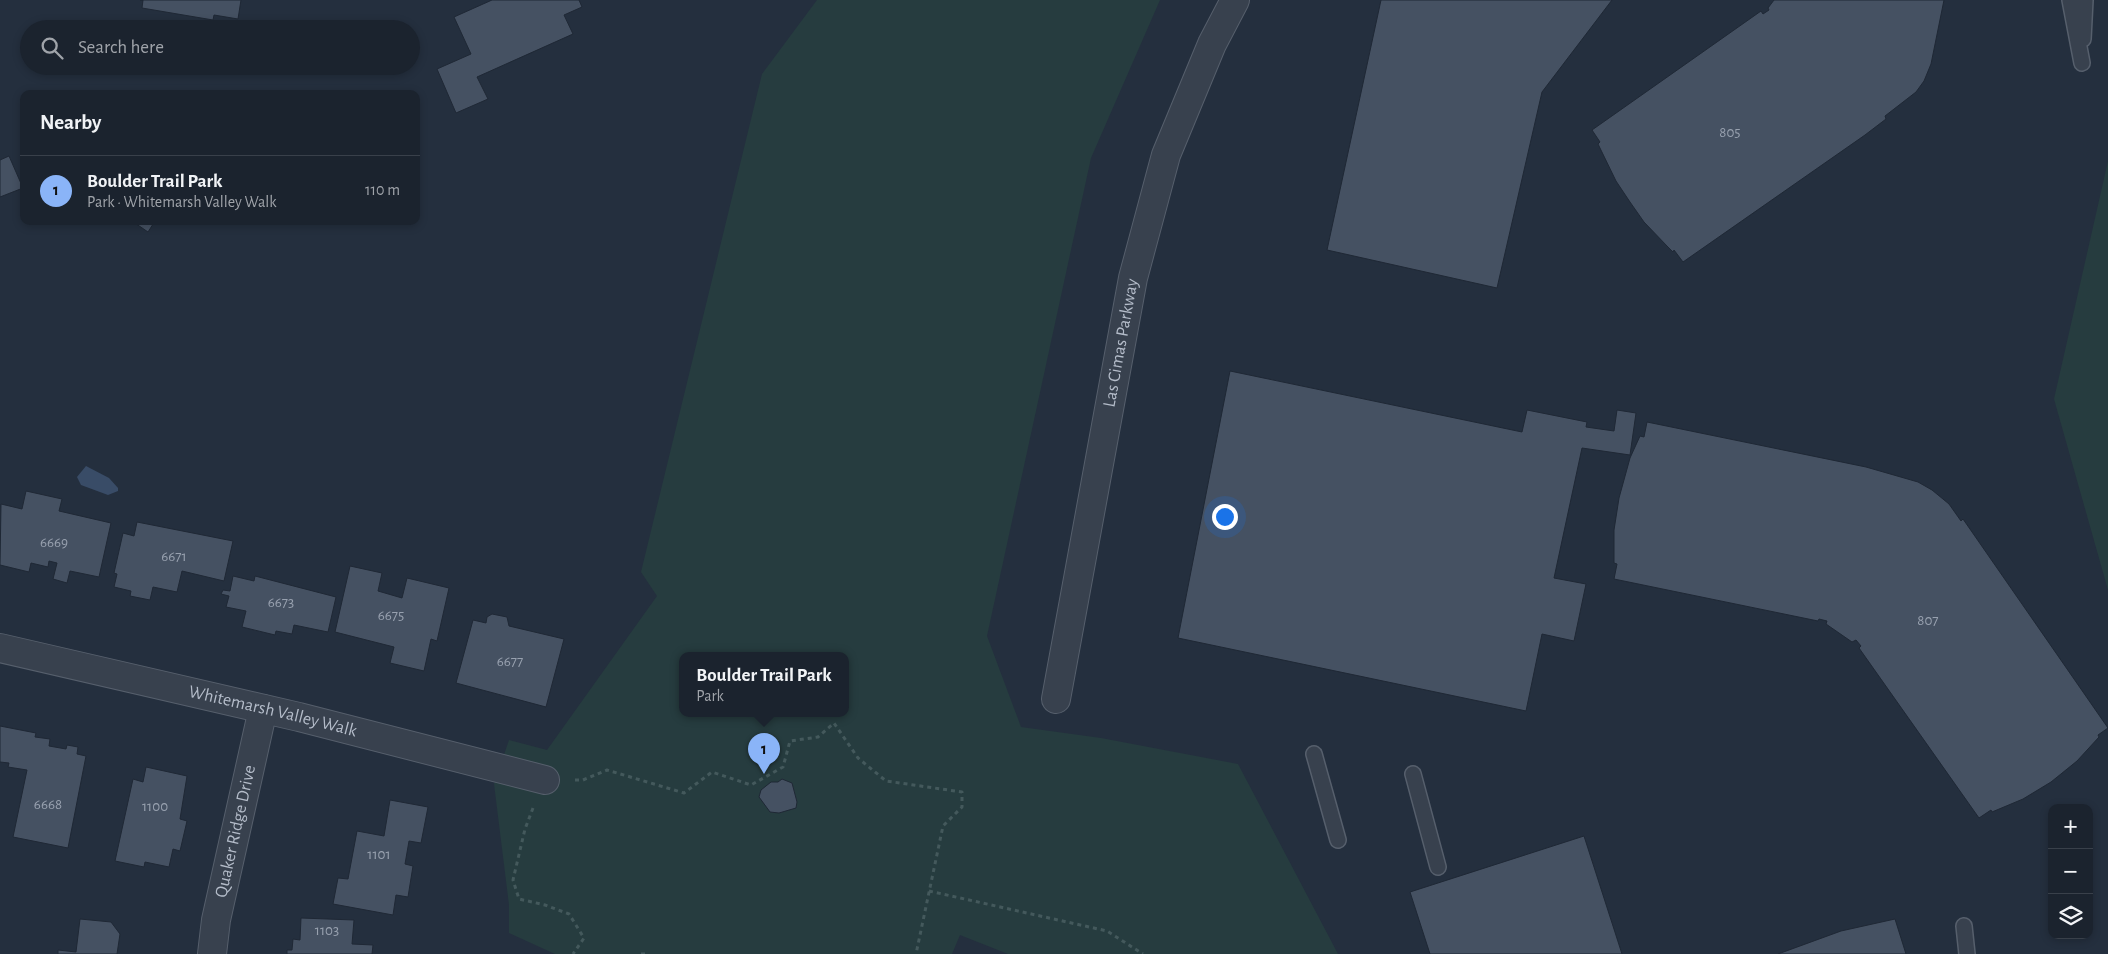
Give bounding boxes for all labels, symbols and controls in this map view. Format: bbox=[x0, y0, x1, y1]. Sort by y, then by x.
search box bbox=[20, 20, 420, 75]
icon: search bbox=[38, 34, 66, 62]
text: Search here bbox=[78, 38, 164, 57]
text: Nearby bbox=[40, 112, 101, 133]
house number: 805 bbox=[1719, 125, 1741, 140]
text: Boulder Trail Park bbox=[87, 172, 222, 191]
text: 1 bbox=[53, 182, 59, 198]
text: 110 m bbox=[365, 182, 400, 198]
text: Park · Whitemarsh Valley Walk bbox=[87, 194, 277, 210]
street label: Las Cimas Parkway bbox=[1101, 277, 1142, 409]
your location bbox=[1212, 504, 1238, 530]
house number: 6669 bbox=[40, 535, 68, 550]
house number: 6671 bbox=[161, 549, 187, 564]
house number: 6673 bbox=[268, 595, 294, 610]
house number: 6675 bbox=[378, 608, 404, 623]
house number: 807 bbox=[1917, 613, 1939, 628]
popup bbox=[679, 652, 849, 717]
house number: 6677 bbox=[497, 654, 523, 669]
text: Boulder Trail Park bbox=[696, 666, 832, 685]
street label: Whitemarsh Valley Walk bbox=[187, 683, 359, 741]
text: Park bbox=[696, 688, 724, 704]
pin: 1 bbox=[748, 733, 780, 774]
street label: Quaker Ridge Drive bbox=[212, 763, 259, 899]
house number: 6668 bbox=[34, 797, 62, 812]
house number: 1100 bbox=[142, 799, 168, 814]
map controls bbox=[2048, 804, 2093, 939]
button: + bbox=[2048, 804, 2093, 849]
house number: 1101 bbox=[367, 847, 391, 862]
button: − bbox=[2048, 849, 2093, 894]
button: layers bbox=[2048, 894, 2093, 939]
house number: 1103 bbox=[315, 923, 339, 938]

